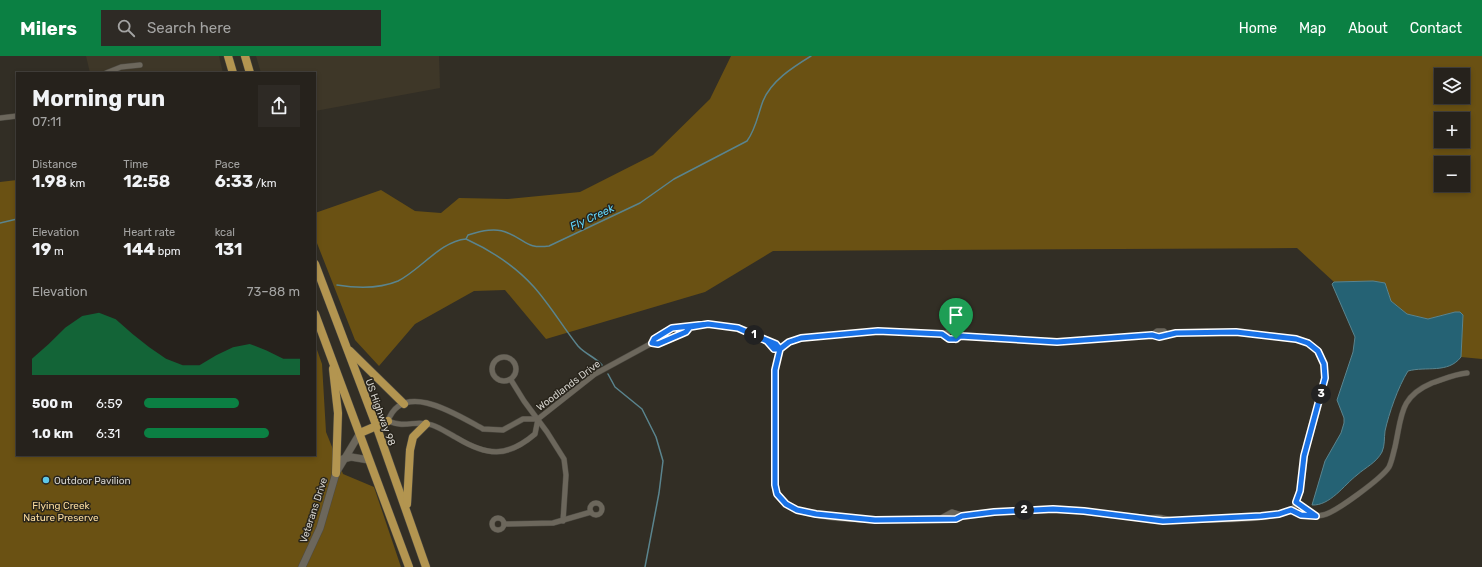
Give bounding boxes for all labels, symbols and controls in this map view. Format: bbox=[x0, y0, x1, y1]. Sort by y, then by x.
search box bbox=[101, 10, 381, 46]
text: Milers bbox=[20, 17, 77, 40]
icon: search bbox=[115, 17, 137, 39]
text: Search here bbox=[147, 19, 231, 37]
text: Home bbox=[1239, 20, 1277, 37]
text: Map bbox=[1299, 20, 1326, 37]
text: About bbox=[1348, 20, 1388, 37]
text: Contact bbox=[1410, 20, 1462, 37]
map controls bbox=[1434, 68, 1470, 192]
button: layers bbox=[1434, 68, 1470, 104]
text: Morning run bbox=[32, 85, 165, 112]
button: share bbox=[258, 85, 300, 127]
button: + bbox=[1434, 112, 1470, 148]
text: 07:11 bbox=[32, 114, 61, 129]
button: − bbox=[1434, 156, 1470, 192]
text: Distance bbox=[32, 158, 77, 171]
text: Time bbox=[123, 158, 148, 171]
text: Pace bbox=[215, 158, 240, 171]
text: 1.98 bbox=[32, 171, 67, 191]
text: 12:58 bbox=[123, 171, 170, 191]
text: 6:33 bbox=[215, 171, 253, 191]
text: km bbox=[67, 177, 85, 190]
text: /km bbox=[253, 177, 277, 190]
water label: Fly Creek bbox=[568, 201, 617, 233]
text: Elevation bbox=[32, 226, 79, 239]
text: Heart rate bbox=[123, 226, 175, 239]
text: kcal bbox=[215, 226, 235, 239]
text: 19 bbox=[32, 239, 51, 259]
text: 144 bbox=[123, 239, 155, 259]
text: 131 bbox=[215, 239, 243, 259]
text: m bbox=[51, 245, 64, 258]
text: bpm bbox=[155, 245, 181, 258]
text: Elevation bbox=[32, 284, 88, 299]
text: 73–88 m bbox=[247, 284, 300, 299]
pin bbox=[939, 298, 973, 339]
icon: arrive bbox=[945, 304, 967, 326]
pin: 1 bbox=[744, 325, 764, 345]
text: 1 bbox=[751, 328, 757, 341]
street label: Woodlands Drive bbox=[534, 358, 603, 414]
street label: US Highway 98 bbox=[362, 377, 398, 448]
pin: 3 bbox=[1311, 384, 1331, 404]
text: 3 bbox=[1317, 387, 1325, 400]
text: 500 m bbox=[32, 396, 73, 411]
text: 6:59 bbox=[96, 396, 123, 411]
text: 1.0 km bbox=[32, 426, 73, 441]
text: 6:31 bbox=[96, 426, 120, 441]
marker: Outdoor Pavilion bbox=[41, 475, 51, 485]
place label: Outdoor Pavilion bbox=[54, 475, 131, 487]
street label: Veterans Drive bbox=[298, 476, 330, 545]
park label: Flying Creek Nature Preserve bbox=[23, 500, 99, 524]
pin: 2 bbox=[1014, 500, 1034, 520]
text: 2 bbox=[1020, 503, 1028, 516]

